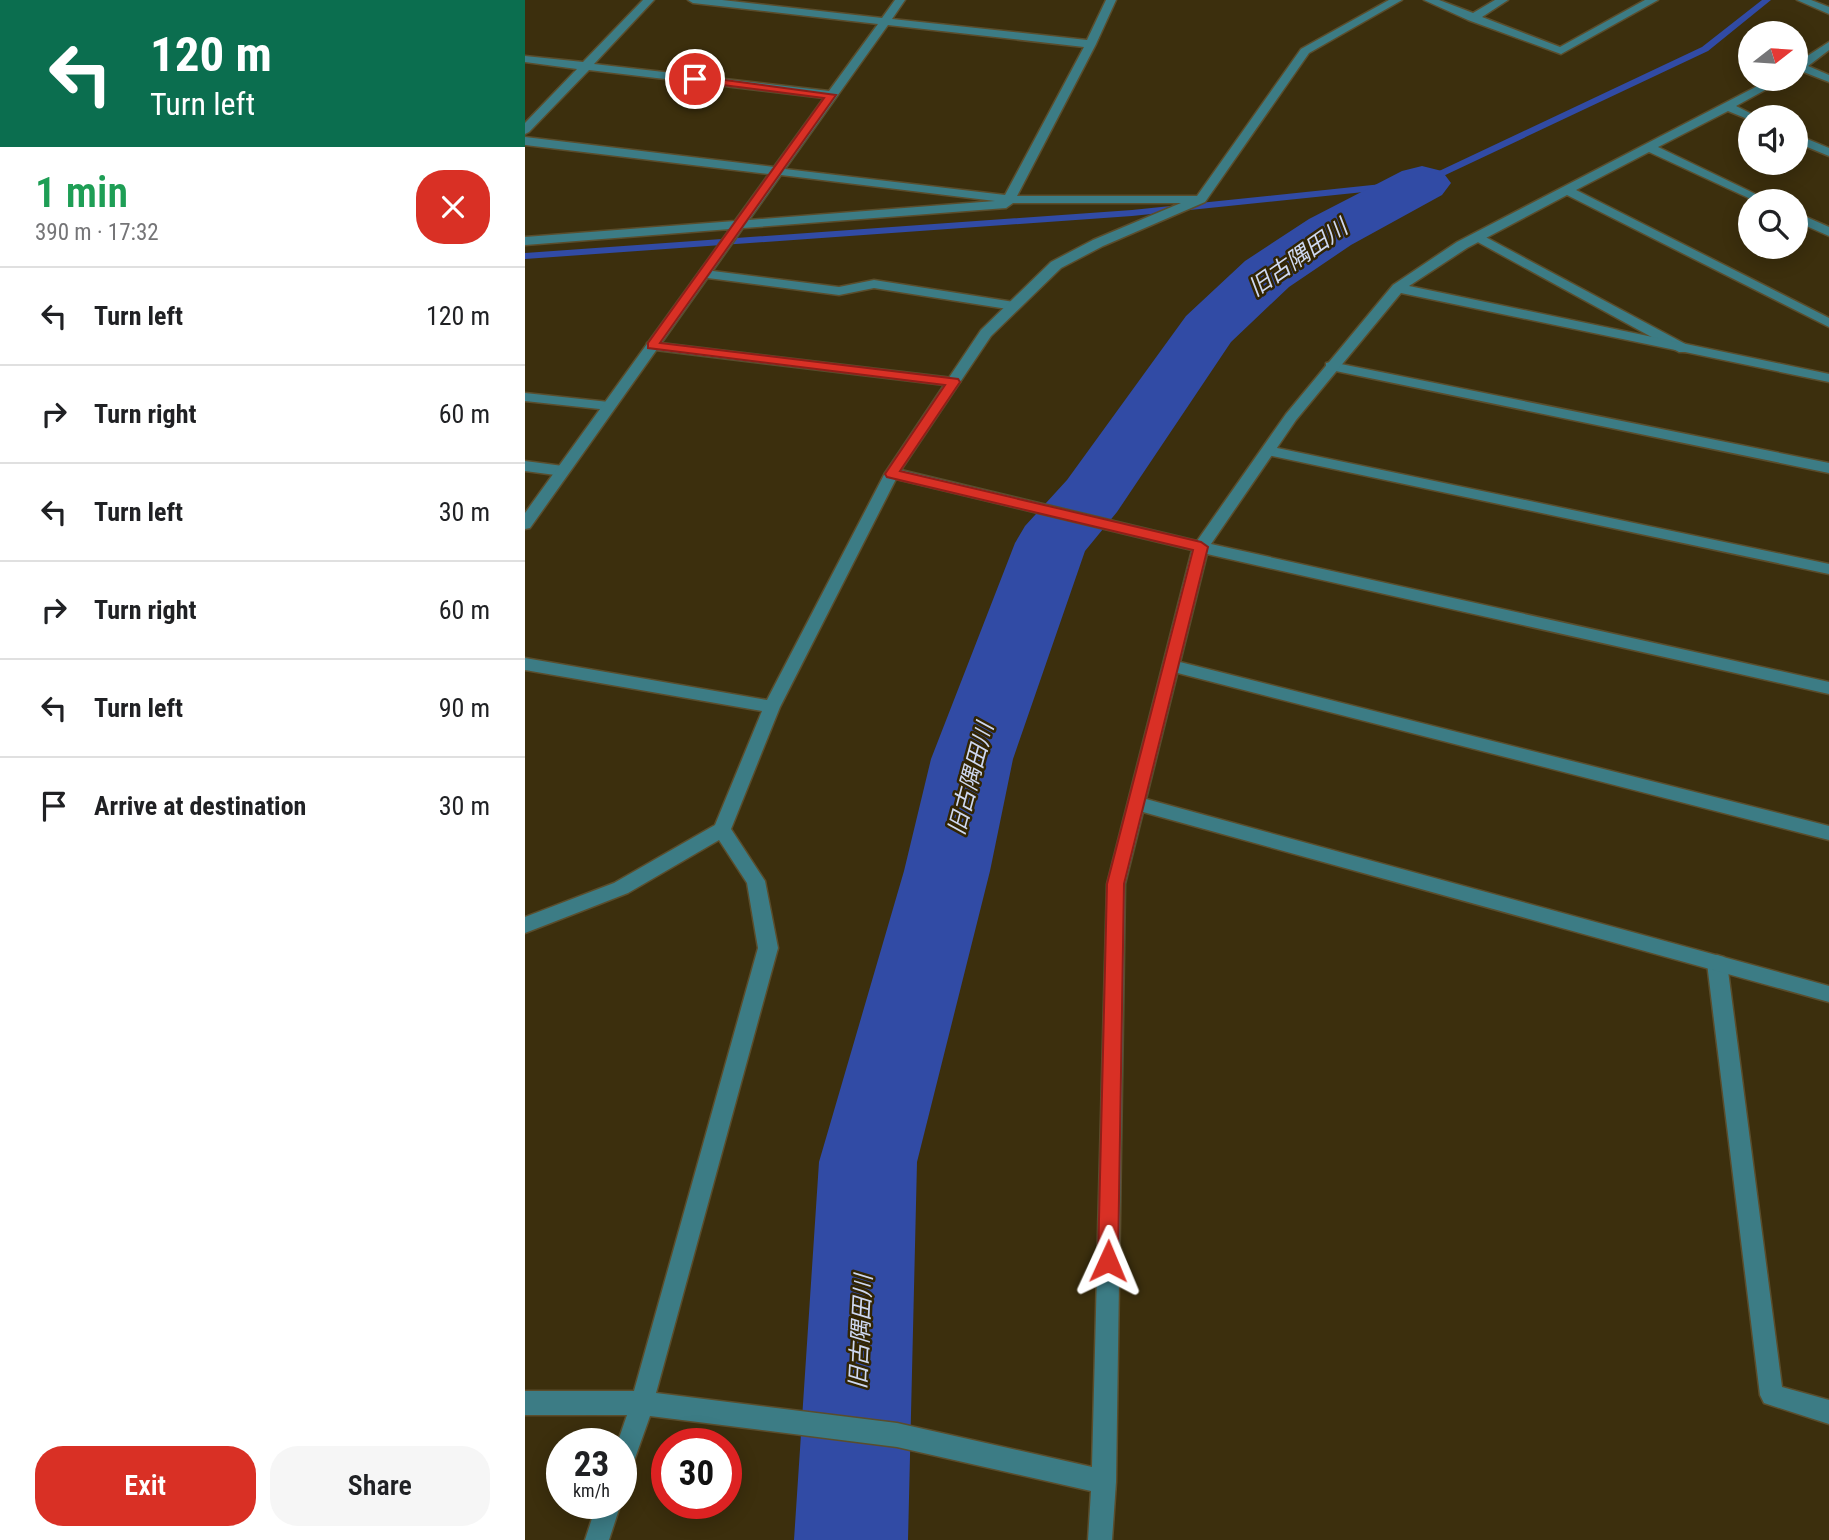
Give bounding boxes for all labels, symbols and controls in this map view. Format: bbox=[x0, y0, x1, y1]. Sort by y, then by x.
north arrow bbox=[1738, 21, 1808, 91]
map controls bbox=[1738, 21, 1808, 259]
text: 120 m bbox=[150, 26, 272, 83]
icon: left bbox=[35, 28, 126, 119]
pin bbox=[665, 49, 725, 109]
icon: arrive bbox=[676, 60, 714, 98]
text: Turn left bbox=[150, 85, 255, 123]
button: sound bbox=[1738, 105, 1808, 175]
text: 1 min bbox=[35, 168, 128, 217]
button: close bbox=[416, 170, 490, 244]
button: search bbox=[1738, 189, 1808, 259]
water label: 旧古隅田川 bbox=[1243, 212, 1355, 302]
text: 390 m · 17:32 bbox=[35, 219, 159, 246]
icon: left bbox=[35, 297, 73, 335]
text: Turn left bbox=[94, 301, 183, 331]
text: 120 m bbox=[426, 301, 490, 331]
icon: right bbox=[35, 395, 73, 433]
text: Turn right bbox=[94, 399, 196, 429]
text: 60 m bbox=[439, 399, 490, 429]
icon: left bbox=[35, 493, 73, 531]
text: Turn left bbox=[94, 497, 183, 527]
text: 30 m bbox=[439, 497, 490, 527]
icon: right bbox=[35, 591, 73, 629]
text: Turn right bbox=[94, 595, 196, 625]
text: 60 m bbox=[439, 595, 490, 625]
icon: left bbox=[35, 689, 73, 727]
text: Turn left bbox=[94, 693, 183, 723]
text: 90 m bbox=[439, 693, 490, 723]
water label: 旧古隅田川 bbox=[943, 717, 1000, 838]
icon: arrive bbox=[35, 787, 73, 825]
text: Arrive at destination bbox=[94, 791, 306, 821]
text: 30 m bbox=[439, 791, 490, 821]
position arrow bbox=[1071, 1224, 1145, 1298]
water label: 旧古隅田川 bbox=[845, 1271, 878, 1390]
speed limit sign: 30 bbox=[651, 1428, 742, 1519]
text: 23 bbox=[574, 1444, 609, 1485]
button: Exit bbox=[35, 1446, 256, 1526]
button: Share bbox=[270, 1446, 490, 1526]
text: km/h bbox=[573, 1480, 610, 1501]

